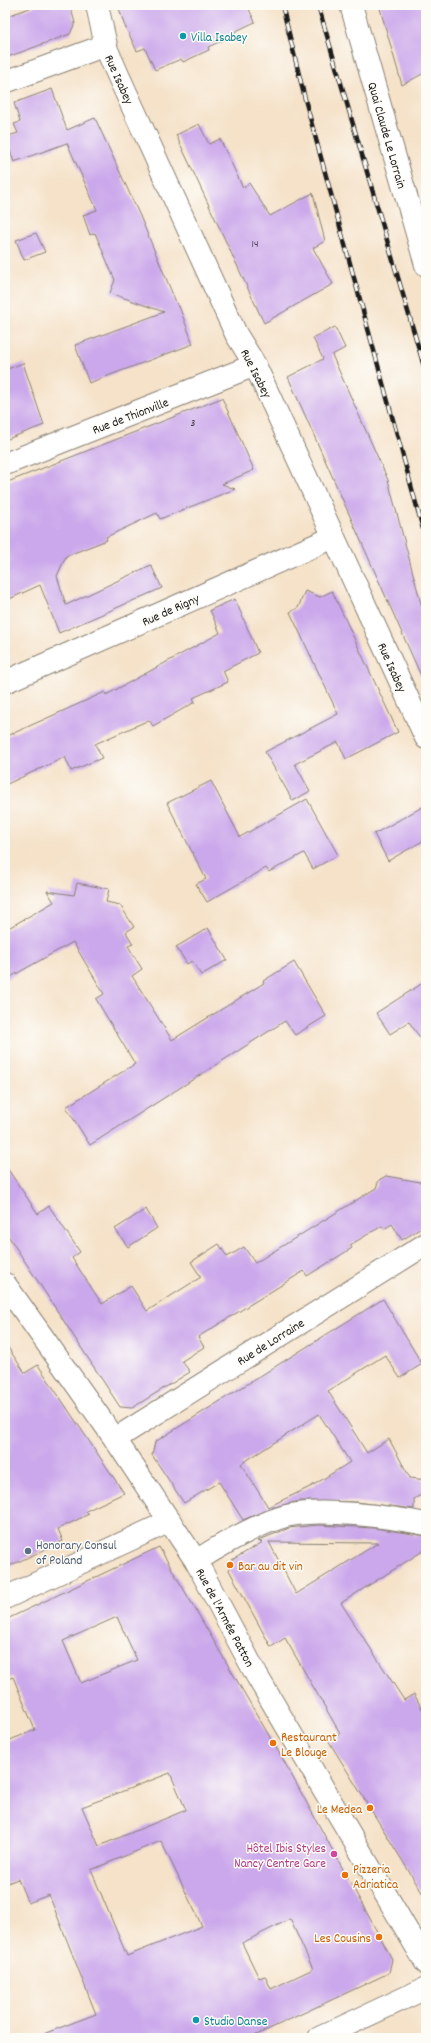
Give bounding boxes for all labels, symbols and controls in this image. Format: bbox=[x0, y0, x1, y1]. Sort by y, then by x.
place label: Villa Isabey bbox=[191, 29, 248, 48]
marker: Villa Isabey bbox=[178, 31, 188, 41]
street label: Rue Isabey bbox=[98, 52, 137, 109]
street label: Quai Claude Le Lorrain bbox=[361, 80, 410, 191]
house number: 14 bbox=[252, 237, 258, 253]
street label: Rue Isabey bbox=[234, 346, 276, 403]
street label: Rue de Thionville bbox=[90, 394, 172, 441]
house number: 3 bbox=[191, 416, 196, 432]
street label: Rue de Rigny bbox=[139, 590, 203, 632]
street label: Rue Isabey bbox=[371, 640, 410, 697]
street label: Rue de Lorraine bbox=[234, 1315, 309, 1371]
place label: Honorary Consul of Poland bbox=[36, 1537, 117, 1571]
marker: Honorary Consul of Poland bbox=[23, 1546, 33, 1556]
place label: Bar au dit vin bbox=[238, 1558, 303, 1577]
marker: Bar au dit vin bbox=[225, 1560, 235, 1570]
street label: Rue de l'Armée Patton bbox=[190, 1565, 258, 1671]
place label: Restaurant Le Blouge bbox=[281, 1729, 337, 1763]
marker: Restaurant Le Blouge bbox=[268, 1738, 278, 1748]
place label: Le Medea bbox=[317, 1801, 363, 1820]
marker: Le Medea bbox=[365, 1803, 375, 1813]
place label: Hôtel Ibis Styles Nancy Centre Gare bbox=[234, 1840, 326, 1874]
marker: Hôtel Ibis Styles Nancy Centre Gare bbox=[329, 1849, 339, 1859]
place label: Pizzeria Adriatica bbox=[353, 1861, 399, 1895]
marker: Pizzeria Adriatica bbox=[340, 1870, 350, 1880]
place label: Les Cousins bbox=[314, 1930, 371, 1949]
marker: Les Cousins bbox=[374, 1932, 384, 1942]
place label: Studio Danse bbox=[204, 2013, 268, 2032]
marker: Studio Danse bbox=[191, 2015, 201, 2025]

